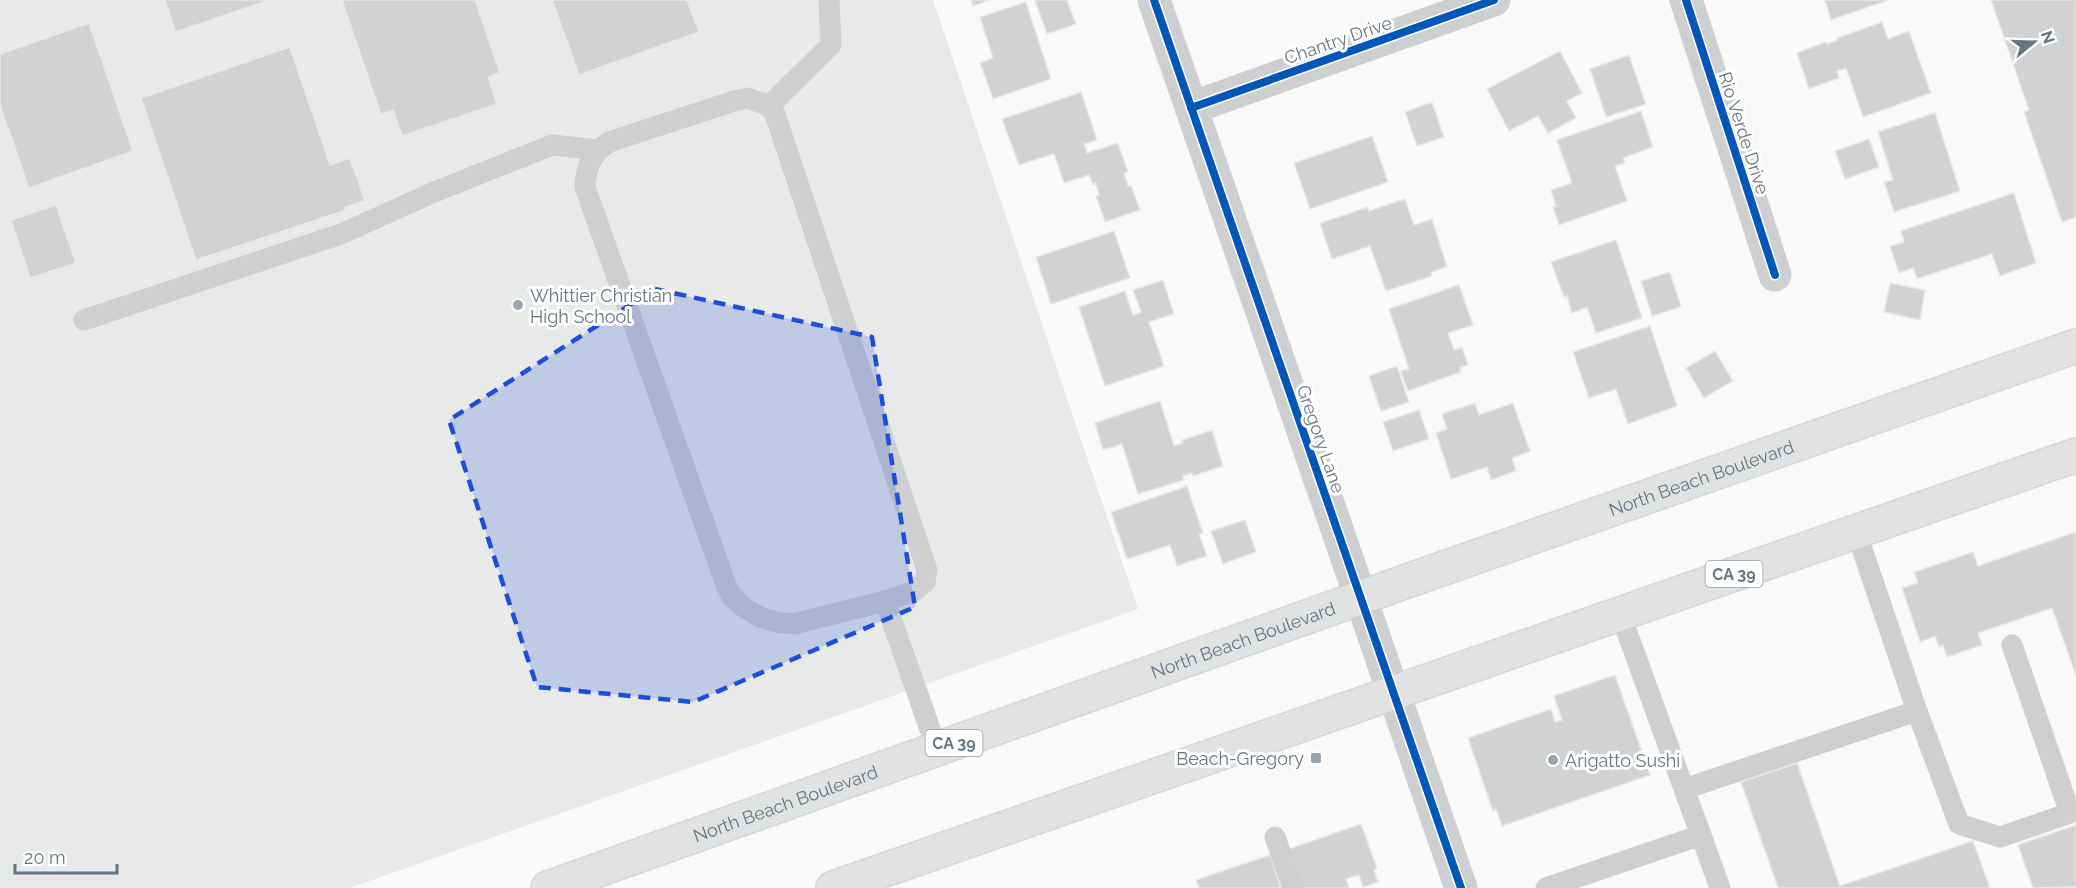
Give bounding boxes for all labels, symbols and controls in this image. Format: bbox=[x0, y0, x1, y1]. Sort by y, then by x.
street label: Chantry Drive bbox=[1282, 12, 1395, 68]
north arrow bbox=[2004, 12, 2064, 72]
text: N bbox=[2037, 28, 2059, 46]
street label: Rio Verde Drive bbox=[1714, 69, 1774, 197]
place label: Whittier Christian High School bbox=[530, 285, 672, 327]
marker: Whittier Christian High School bbox=[511, 298, 525, 312]
street label: Gregory Lane bbox=[1293, 382, 1349, 496]
street label: North Beach Boulevard bbox=[1606, 436, 1796, 520]
road number: CA 39 bbox=[1706, 561, 1762, 587]
street label: North Beach Boulevard bbox=[1148, 597, 1338, 682]
road number: CA 39 bbox=[926, 730, 982, 756]
place label: Beach-Gregory bbox=[1176, 748, 1304, 769]
place label: Arigatto Sushi bbox=[1565, 750, 1680, 771]
marker: Beach-Gregory bbox=[1309, 751, 1323, 765]
marker: Arigatto Sushi bbox=[1546, 753, 1560, 767]
street label: North Beach Boulevard bbox=[690, 761, 880, 846]
scale bar bbox=[15, 837, 117, 875]
text: 20 m bbox=[24, 847, 66, 868]

